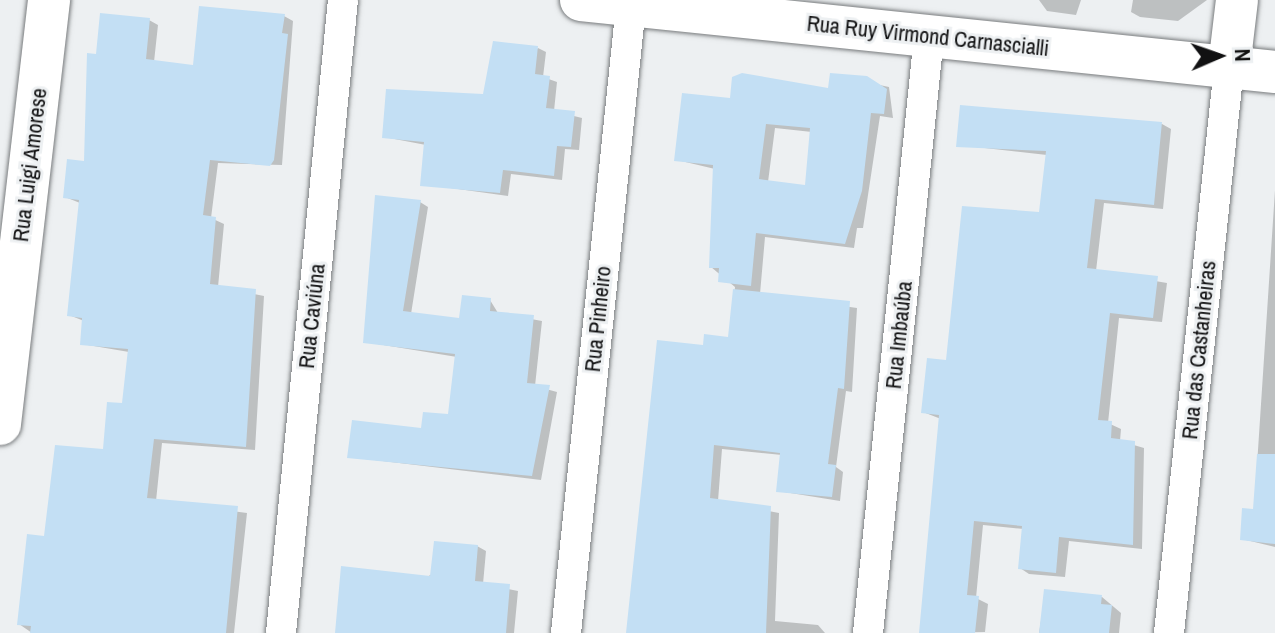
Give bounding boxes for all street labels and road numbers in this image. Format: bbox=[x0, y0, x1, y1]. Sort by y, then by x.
street label: Rua Ruy Virmond Carnascialli bbox=[806, 10, 1050, 62]
street label: Rua Luigi Amorese bbox=[7, 86, 53, 244]
street label: Rua das Castanheiras bbox=[1176, 259, 1222, 441]
street label: Rua Caviúna bbox=[293, 262, 331, 370]
street label: Rua Pinheiro bbox=[579, 265, 617, 373]
street label: Rua Imbaúba bbox=[880, 280, 918, 390]

